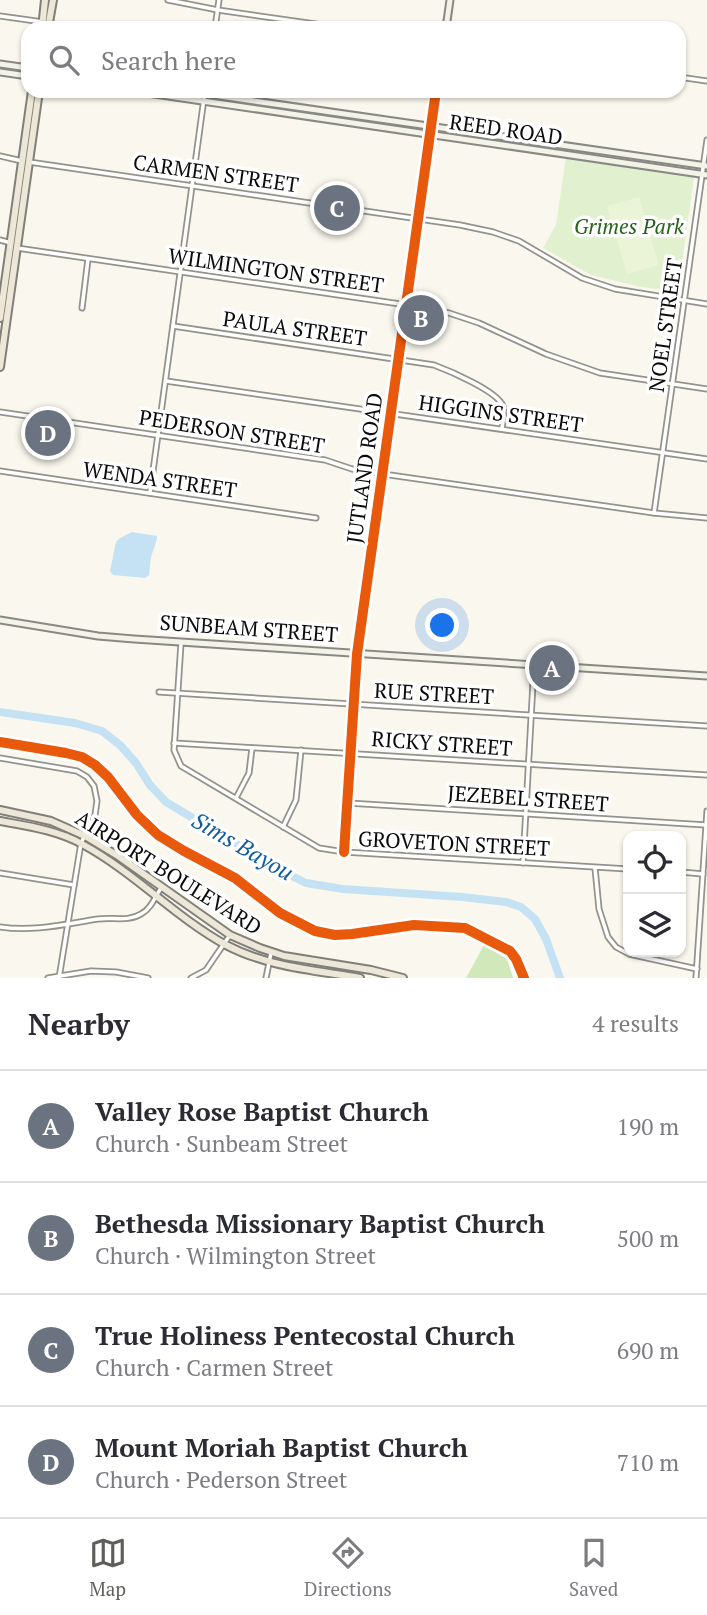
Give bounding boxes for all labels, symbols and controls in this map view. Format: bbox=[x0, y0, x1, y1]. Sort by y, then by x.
search box bbox=[21, 21, 686, 98]
icon: search bbox=[45, 41, 83, 79]
text: Search here bbox=[101, 43, 236, 77]
street label: REED ROAD bbox=[448, 107, 564, 151]
street label: CARMEN STREET bbox=[132, 148, 300, 198]
pin: C bbox=[314, 182, 360, 234]
park label: Grimes Park bbox=[574, 212, 685, 240]
street label: WILMINGTON STREET bbox=[166, 241, 386, 299]
street label: NOEL STREET bbox=[642, 256, 688, 394]
pin: B bbox=[398, 292, 444, 344]
street label: PAULA STREET bbox=[221, 304, 369, 352]
street label: HIGGINS STREET bbox=[417, 388, 585, 438]
street label: JUTLAND ROAD bbox=[340, 391, 388, 545]
street label: PEDERSON STREET bbox=[137, 403, 327, 459]
pin: D bbox=[25, 407, 71, 459]
street label: WENDA STREET bbox=[81, 454, 239, 504]
street label: SUNBEAM STREET bbox=[159, 608, 339, 648]
your location bbox=[425, 608, 459, 642]
pin: A bbox=[529, 642, 575, 694]
street label: RUE STREET bbox=[373, 676, 495, 710]
street label: RICKY STREET bbox=[371, 724, 513, 762]
street label: JEZEBEL STREET bbox=[447, 778, 609, 818]
street label: AIRPORT BOULEVARD bbox=[71, 803, 267, 941]
water label: Sims Bayou bbox=[186, 804, 300, 888]
street label: GROVETON STREET bbox=[357, 824, 551, 862]
map controls bbox=[623, 831, 686, 957]
button: locate bbox=[623, 831, 686, 894]
button: layers bbox=[623, 894, 686, 957]
text: Nearby bbox=[28, 1004, 130, 1044]
text: 4 results bbox=[592, 1008, 679, 1039]
text: Valley Rose Baptist Church bbox=[95, 1094, 429, 1128]
text: A bbox=[43, 1111, 59, 1142]
text: 190 m bbox=[617, 1111, 679, 1142]
text: Church · Sunbeam Street bbox=[95, 1128, 348, 1159]
text: Bethesda Missionary Baptist Church bbox=[95, 1206, 545, 1240]
text: B bbox=[44, 1223, 58, 1254]
text: 500 m bbox=[617, 1223, 679, 1254]
text: Church · Wilmington Street bbox=[95, 1240, 376, 1271]
text: True Holiness Pentecostal Church bbox=[95, 1318, 515, 1352]
text: C bbox=[44, 1335, 59, 1366]
text: 690 m bbox=[617, 1335, 679, 1366]
text: Church · Carmen Street bbox=[95, 1352, 334, 1383]
text: Mount Moriah Baptist Church bbox=[95, 1430, 468, 1464]
text: D bbox=[43, 1447, 59, 1478]
text: 710 m bbox=[617, 1447, 679, 1478]
text: Church · Pederson Street bbox=[95, 1464, 347, 1495]
tab: Map bbox=[89, 1534, 127, 1601]
tab: Directions bbox=[304, 1534, 392, 1601]
tab: Saved bbox=[569, 1534, 618, 1601]

